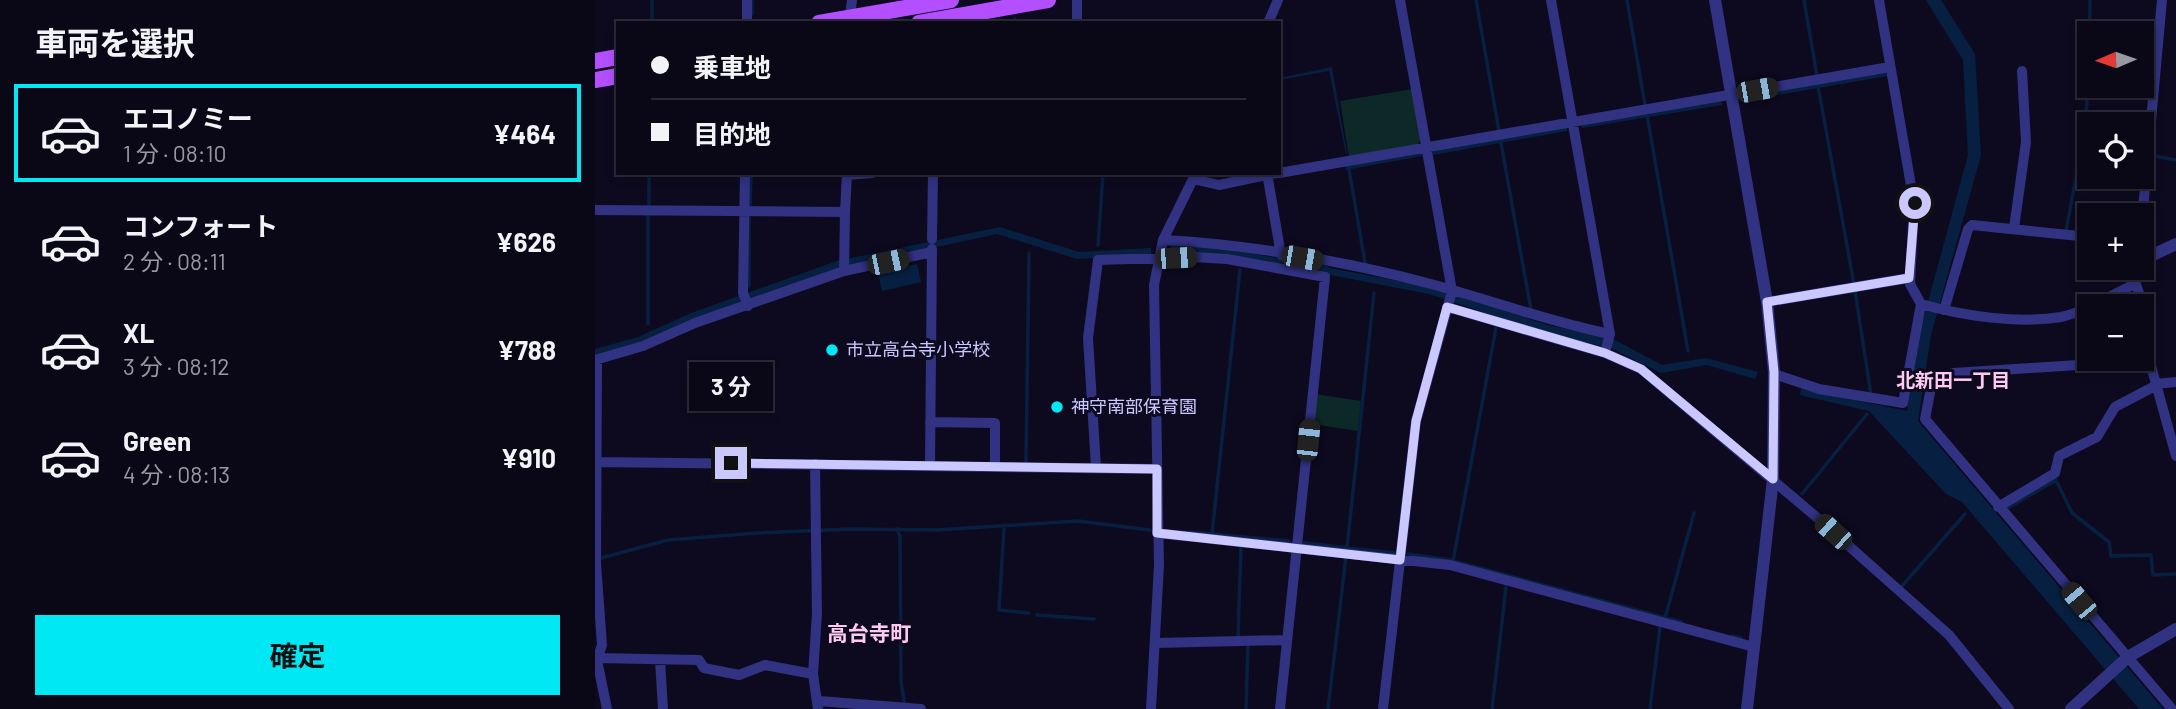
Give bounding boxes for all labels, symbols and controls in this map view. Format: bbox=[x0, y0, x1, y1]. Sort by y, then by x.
north arrow bbox=[2077, 21, 2154, 98]
map controls bbox=[2077, 21, 2154, 371]
text: 車両を選択 bbox=[35, 23, 195, 61]
text: 乗車地 bbox=[693, 51, 771, 82]
car bbox=[1735, 76, 1780, 104]
icon: car bbox=[39, 102, 102, 165]
text: エコノミー bbox=[123, 102, 253, 133]
button: locate bbox=[2077, 112, 2154, 189]
text: ¥464 bbox=[493, 118, 556, 149]
text: 目的地 bbox=[693, 118, 771, 149]
text: 1 分 · 08:10 bbox=[123, 139, 227, 167]
route start bbox=[1899, 187, 1931, 219]
button: + bbox=[2077, 203, 2154, 280]
icon: car bbox=[39, 210, 102, 273]
text: コンフォート bbox=[123, 210, 278, 241]
text: ¥626 bbox=[496, 226, 556, 257]
car bbox=[1280, 244, 1325, 272]
car bbox=[1155, 246, 1198, 270]
text: 2 分 · 08:11 bbox=[123, 247, 226, 275]
car bbox=[866, 247, 911, 277]
button: − bbox=[2077, 294, 2154, 371]
text: XL bbox=[123, 317, 154, 348]
icon: car bbox=[39, 318, 102, 381]
text: ¥788 bbox=[497, 334, 556, 365]
place label: 市立高台寺小学校 bbox=[846, 338, 990, 360]
marker: 市立高台寺小学校 bbox=[824, 342, 840, 358]
text: 3 分 · 08:12 bbox=[123, 352, 230, 380]
callout: 3 分 bbox=[689, 362, 773, 410]
district label: 北新田一丁目 bbox=[1896, 368, 2010, 391]
text: 3 分 bbox=[711, 372, 751, 400]
place label: 神守南部保育園 bbox=[1071, 395, 1197, 417]
marker: 神守南部保育園 bbox=[1049, 399, 1065, 415]
car bbox=[1296, 418, 1321, 462]
text: Green bbox=[123, 425, 191, 456]
icon: car bbox=[39, 426, 102, 489]
text: ¥910 bbox=[501, 442, 556, 473]
route end bbox=[715, 447, 747, 479]
text: 4 分 · 08:13 bbox=[123, 460, 230, 488]
car bbox=[1811, 510, 1856, 554]
car bbox=[2058, 578, 2101, 624]
button: 確定 bbox=[35, 615, 560, 695]
district label: 高台寺町 bbox=[827, 620, 911, 645]

